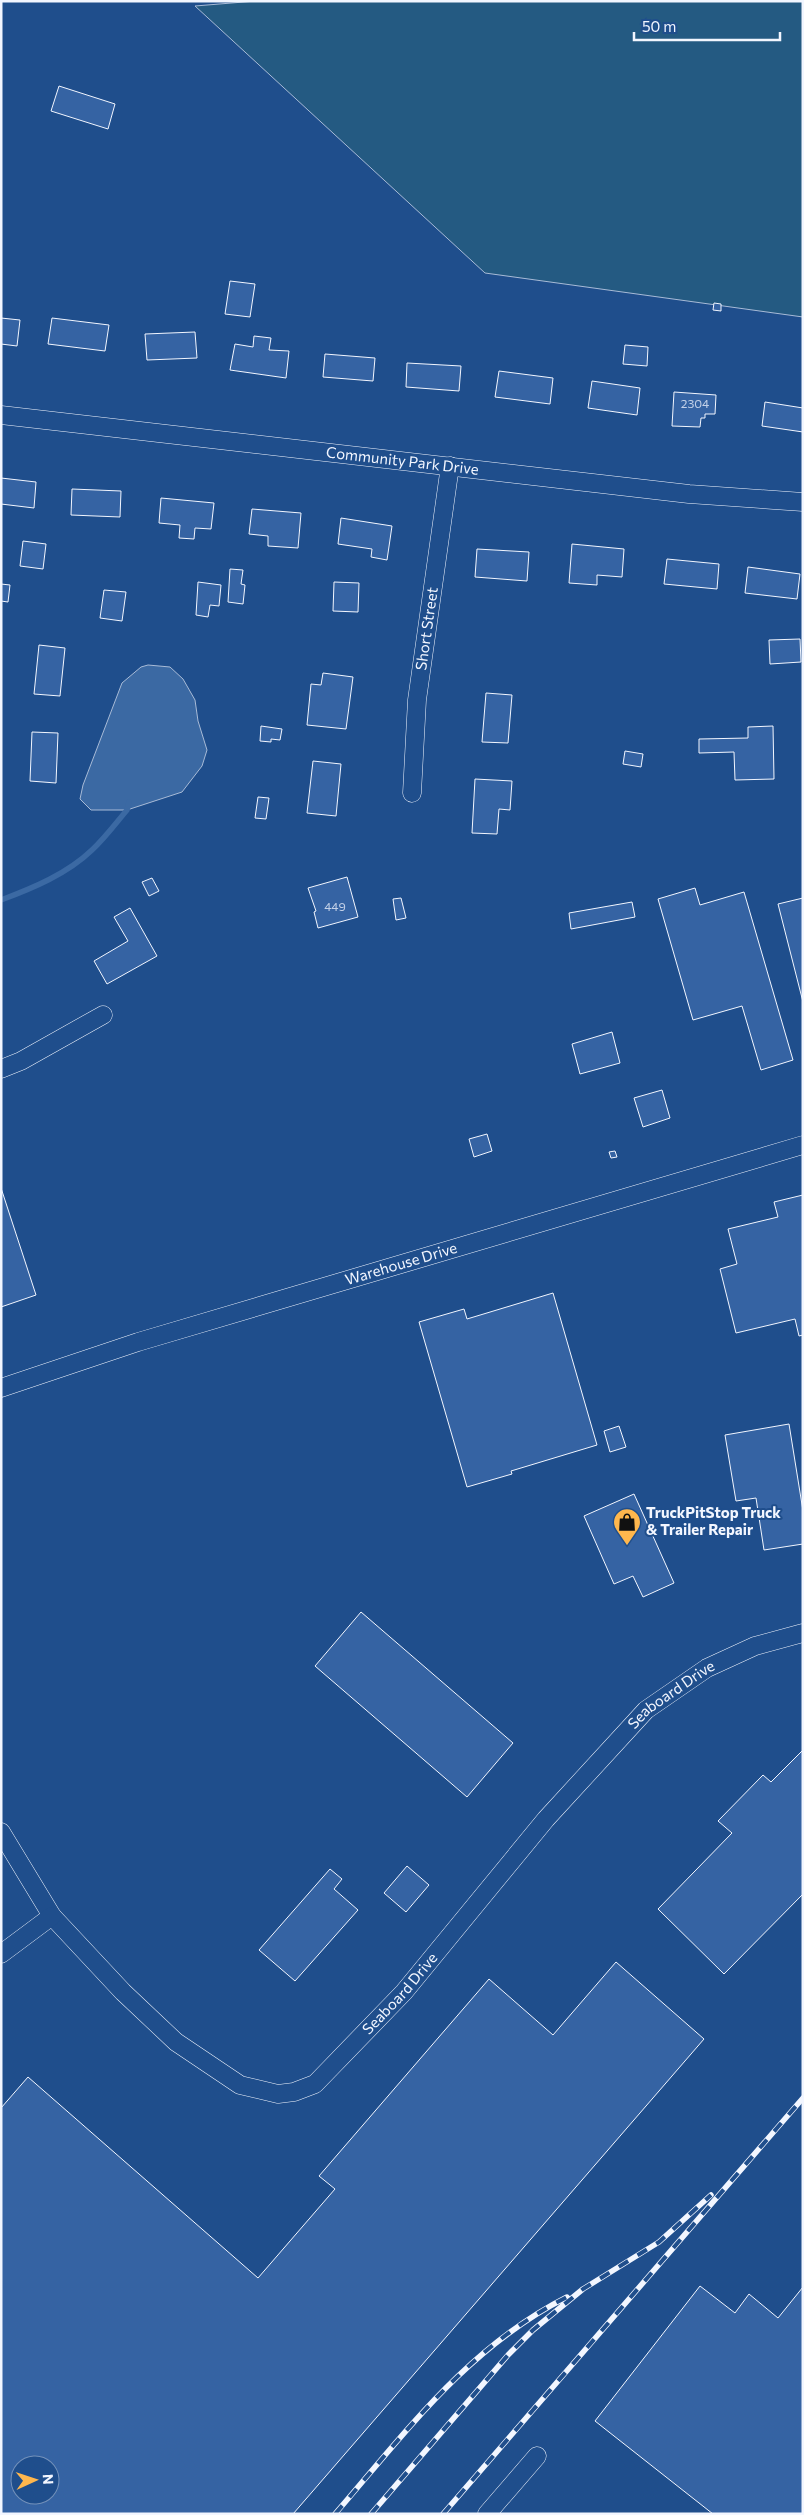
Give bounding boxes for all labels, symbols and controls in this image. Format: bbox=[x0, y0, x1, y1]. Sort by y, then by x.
scale bar bbox=[634, 10, 780, 42]
text: 50 m bbox=[642, 17, 676, 35]
house number: 2304 bbox=[681, 396, 709, 410]
street label: Community Park Drive bbox=[325, 442, 480, 478]
street label: Short Street bbox=[411, 586, 441, 671]
house number: 449 bbox=[324, 899, 346, 913]
street label: Warehouse Drive bbox=[343, 1238, 459, 1288]
place label: TruckPitStop Truck & Trailer Repair bbox=[646, 1503, 781, 1538]
shop icon: TruckPitStop Truck & Trailer Repair bbox=[612, 1507, 642, 1546]
street label: Seaboard Drive bbox=[623, 1656, 717, 1732]
street label: Seaboard Drive bbox=[358, 1948, 441, 2038]
north arrow bbox=[10, 2455, 60, 2505]
text: N bbox=[40, 2474, 57, 2485]

